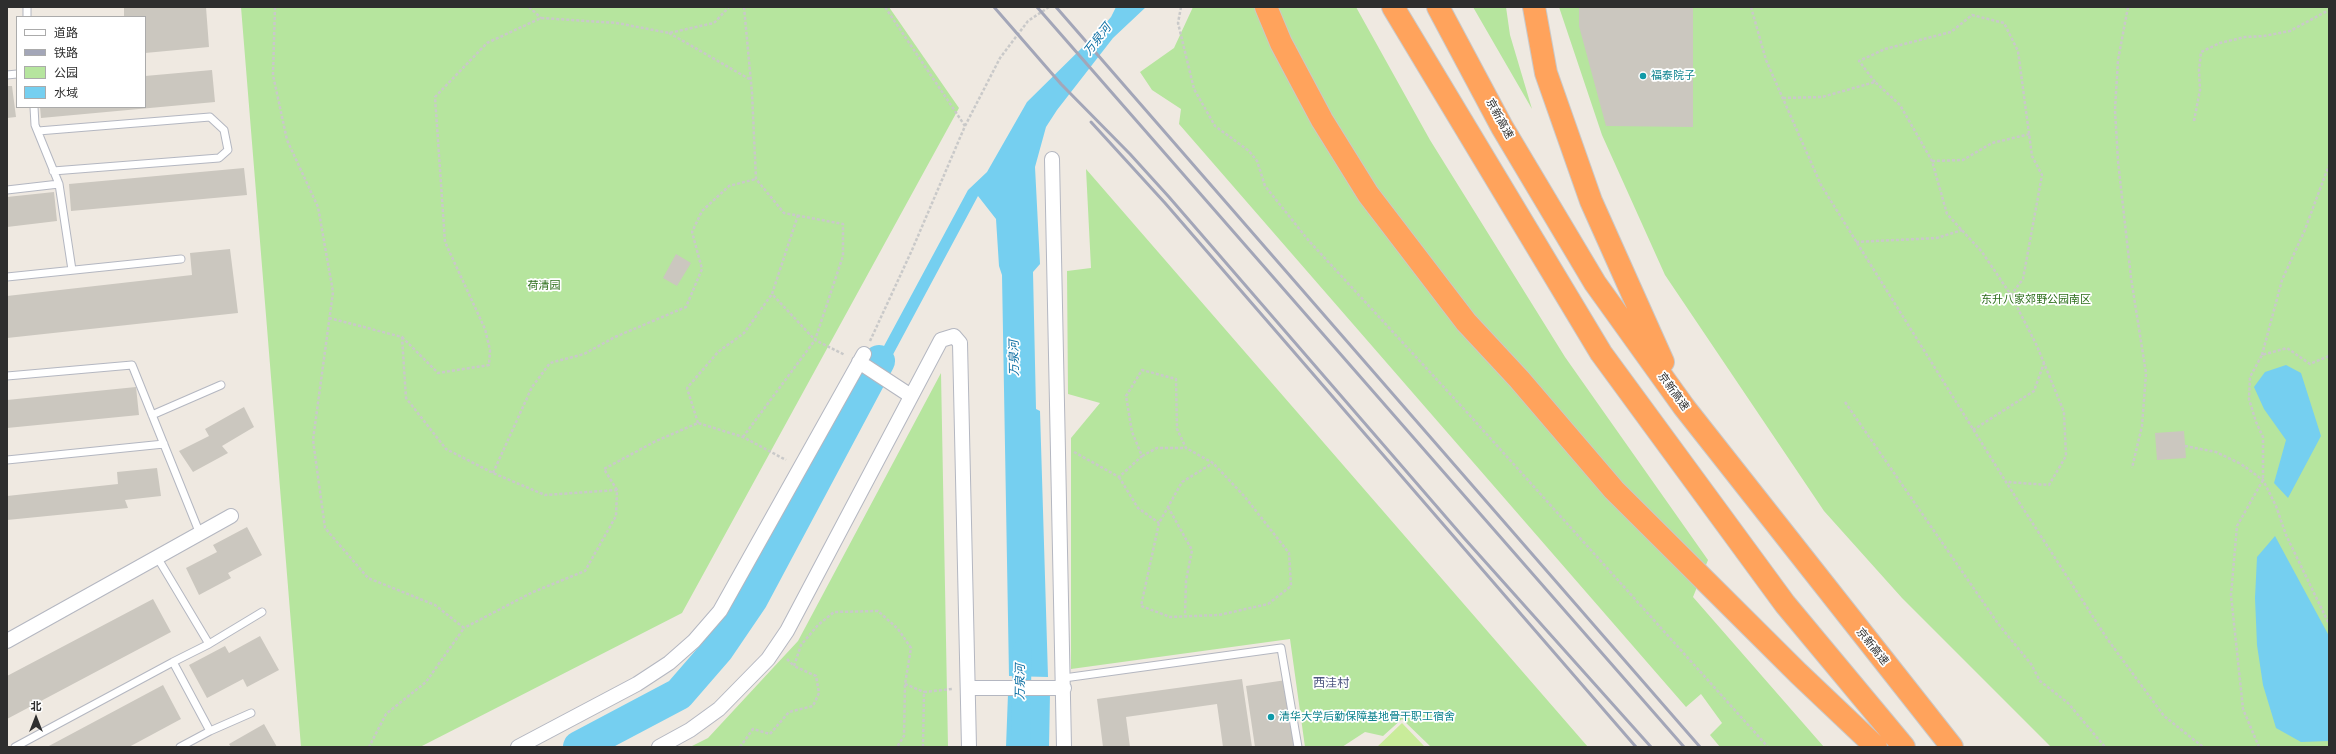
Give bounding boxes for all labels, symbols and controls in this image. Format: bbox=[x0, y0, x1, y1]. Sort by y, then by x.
legend bbox=[16, 16, 146, 108]
water label: 万泉河 bbox=[1081, 21, 1115, 59]
text: 道路 bbox=[54, 24, 78, 41]
text: 铁路 bbox=[54, 44, 78, 61]
text: 公园 bbox=[54, 64, 78, 81]
place label: 福泰院子 bbox=[1651, 69, 1695, 83]
marker: 福泰院子 bbox=[1638, 71, 1648, 81]
text: 水域 bbox=[54, 84, 78, 101]
street label: 京新高速 bbox=[1483, 97, 1515, 141]
park label: 荷清园 bbox=[528, 279, 560, 293]
park label: 东升八家郊野公园南区 bbox=[1981, 293, 2091, 307]
water label: 万泉河 bbox=[1007, 340, 1023, 376]
street label: 京新高速 bbox=[1655, 370, 1691, 414]
street label: 京新高速 bbox=[1853, 626, 1891, 668]
water label: 万泉河 bbox=[1013, 664, 1029, 700]
district label: 西洼村 bbox=[1313, 677, 1349, 691]
north arrow bbox=[16, 698, 56, 738]
text: 北 bbox=[31, 698, 42, 714]
place label: 清华大学后勤保障基地骨干职工宿舍 bbox=[1279, 710, 1455, 724]
marker: 清华大学后勤保障基地骨干职工宿舍 bbox=[1266, 712, 1276, 722]

